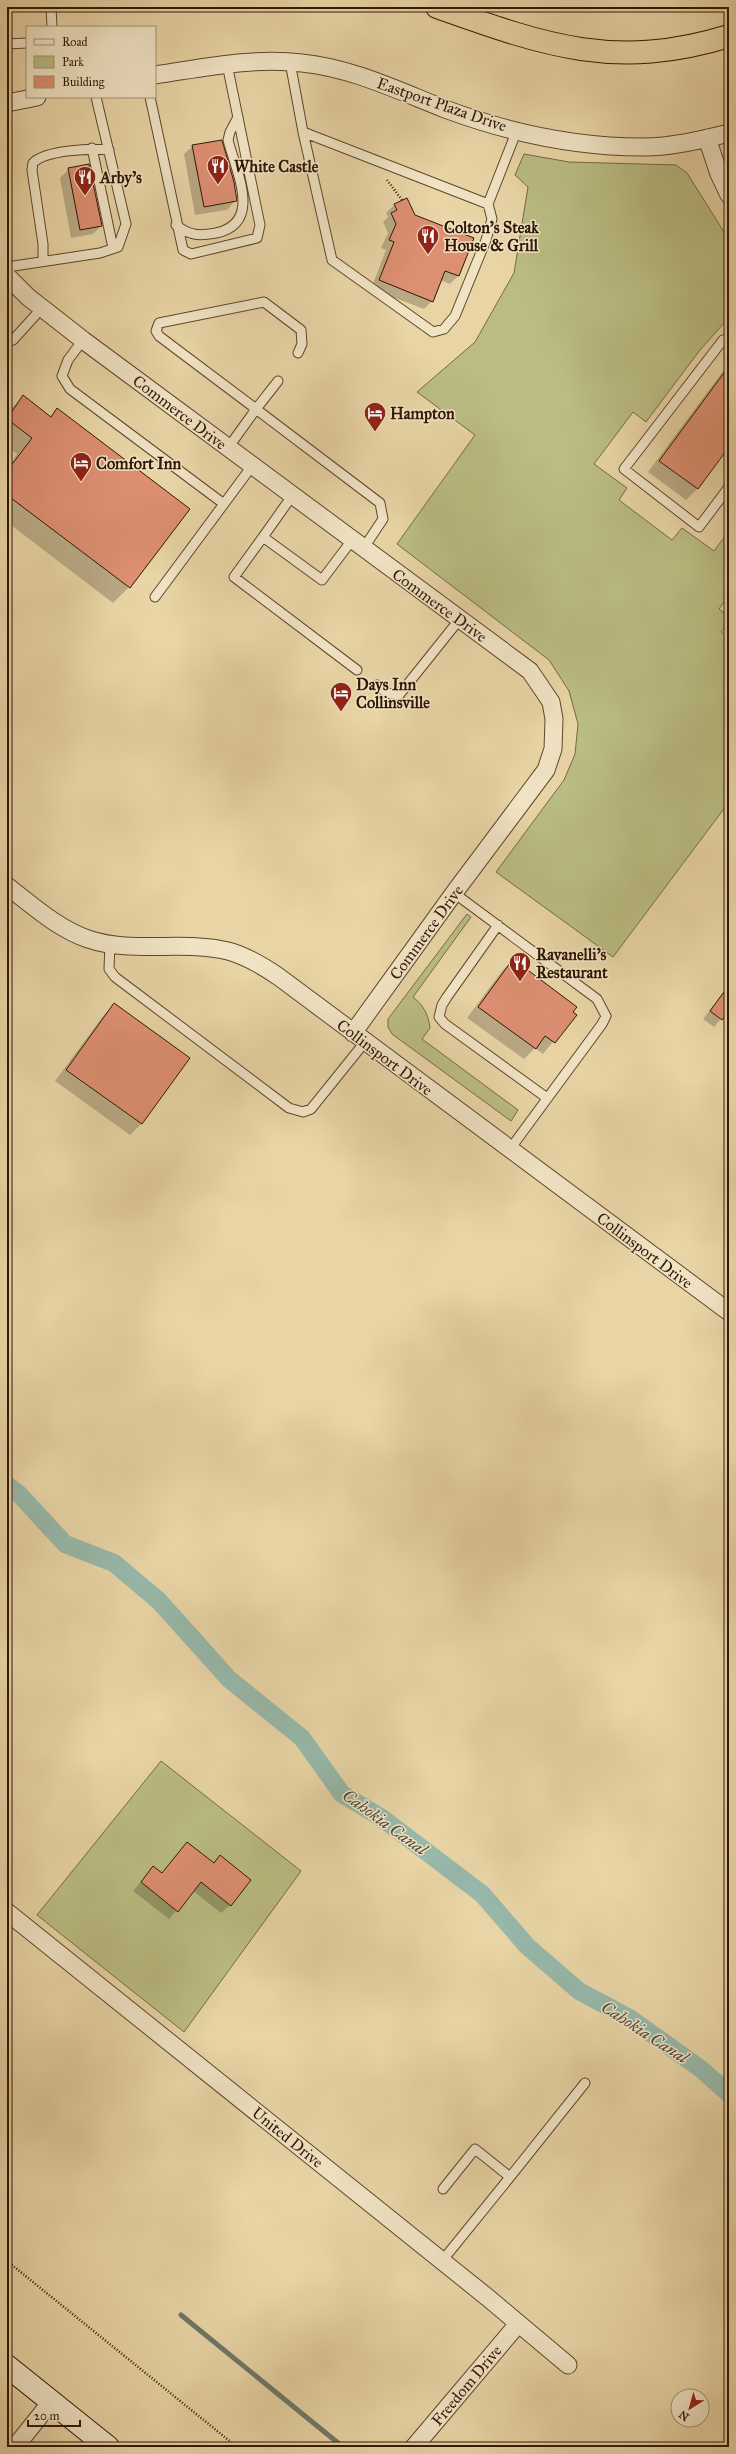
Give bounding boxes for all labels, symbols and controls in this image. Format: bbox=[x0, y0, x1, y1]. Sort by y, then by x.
legend bbox=[26, 26, 156, 98]
text: Road bbox=[62, 35, 88, 49]
text: Park bbox=[62, 55, 84, 69]
street label: Eastport Plaza Drive bbox=[375, 73, 509, 136]
text: Building bbox=[62, 75, 105, 90]
restaurant icon: White Castle bbox=[205, 153, 231, 186]
place label: White Castle bbox=[234, 157, 319, 176]
restaurant icon: Arby's bbox=[72, 164, 98, 197]
place label: Arby's bbox=[99, 168, 142, 188]
place label: Colton's Steak House & Grill bbox=[444, 218, 539, 255]
restaurant icon: Colton's Steak House & Grill bbox=[415, 223, 441, 256]
street label: Commerce Drive bbox=[129, 371, 231, 454]
hotel icon: Hampton bbox=[362, 400, 388, 433]
place label: Hampton bbox=[390, 404, 455, 424]
hotel icon: Comfort Inn bbox=[68, 450, 94, 483]
place label: Comfort Inn bbox=[96, 454, 182, 473]
street label: Commerce Drive bbox=[389, 565, 491, 646]
place label: Days Inn Collinsville bbox=[356, 675, 430, 712]
hotel icon: Days Inn Collinsville bbox=[328, 680, 354, 713]
street label: Commerce Drive bbox=[386, 881, 467, 983]
place label: Ravanelli's Restaurant bbox=[536, 945, 608, 982]
restaurant icon: Ravanelli's Restaurant bbox=[507, 950, 533, 983]
street label: Collinsport Drive bbox=[333, 1015, 437, 1100]
street label: Collinsport Drive bbox=[593, 1208, 697, 1293]
water label: Cahokia Canal bbox=[338, 1785, 432, 1861]
water label: Cahokia Canal bbox=[597, 1997, 693, 2069]
street label: United Drive bbox=[248, 2103, 327, 2172]
street label: Freedom Drive bbox=[427, 2341, 506, 2429]
north arrow bbox=[670, 2388, 710, 2428]
scale bar bbox=[28, 2402, 80, 2428]
text: N bbox=[676, 2407, 692, 2424]
text: 20 m bbox=[34, 2409, 60, 2423]

